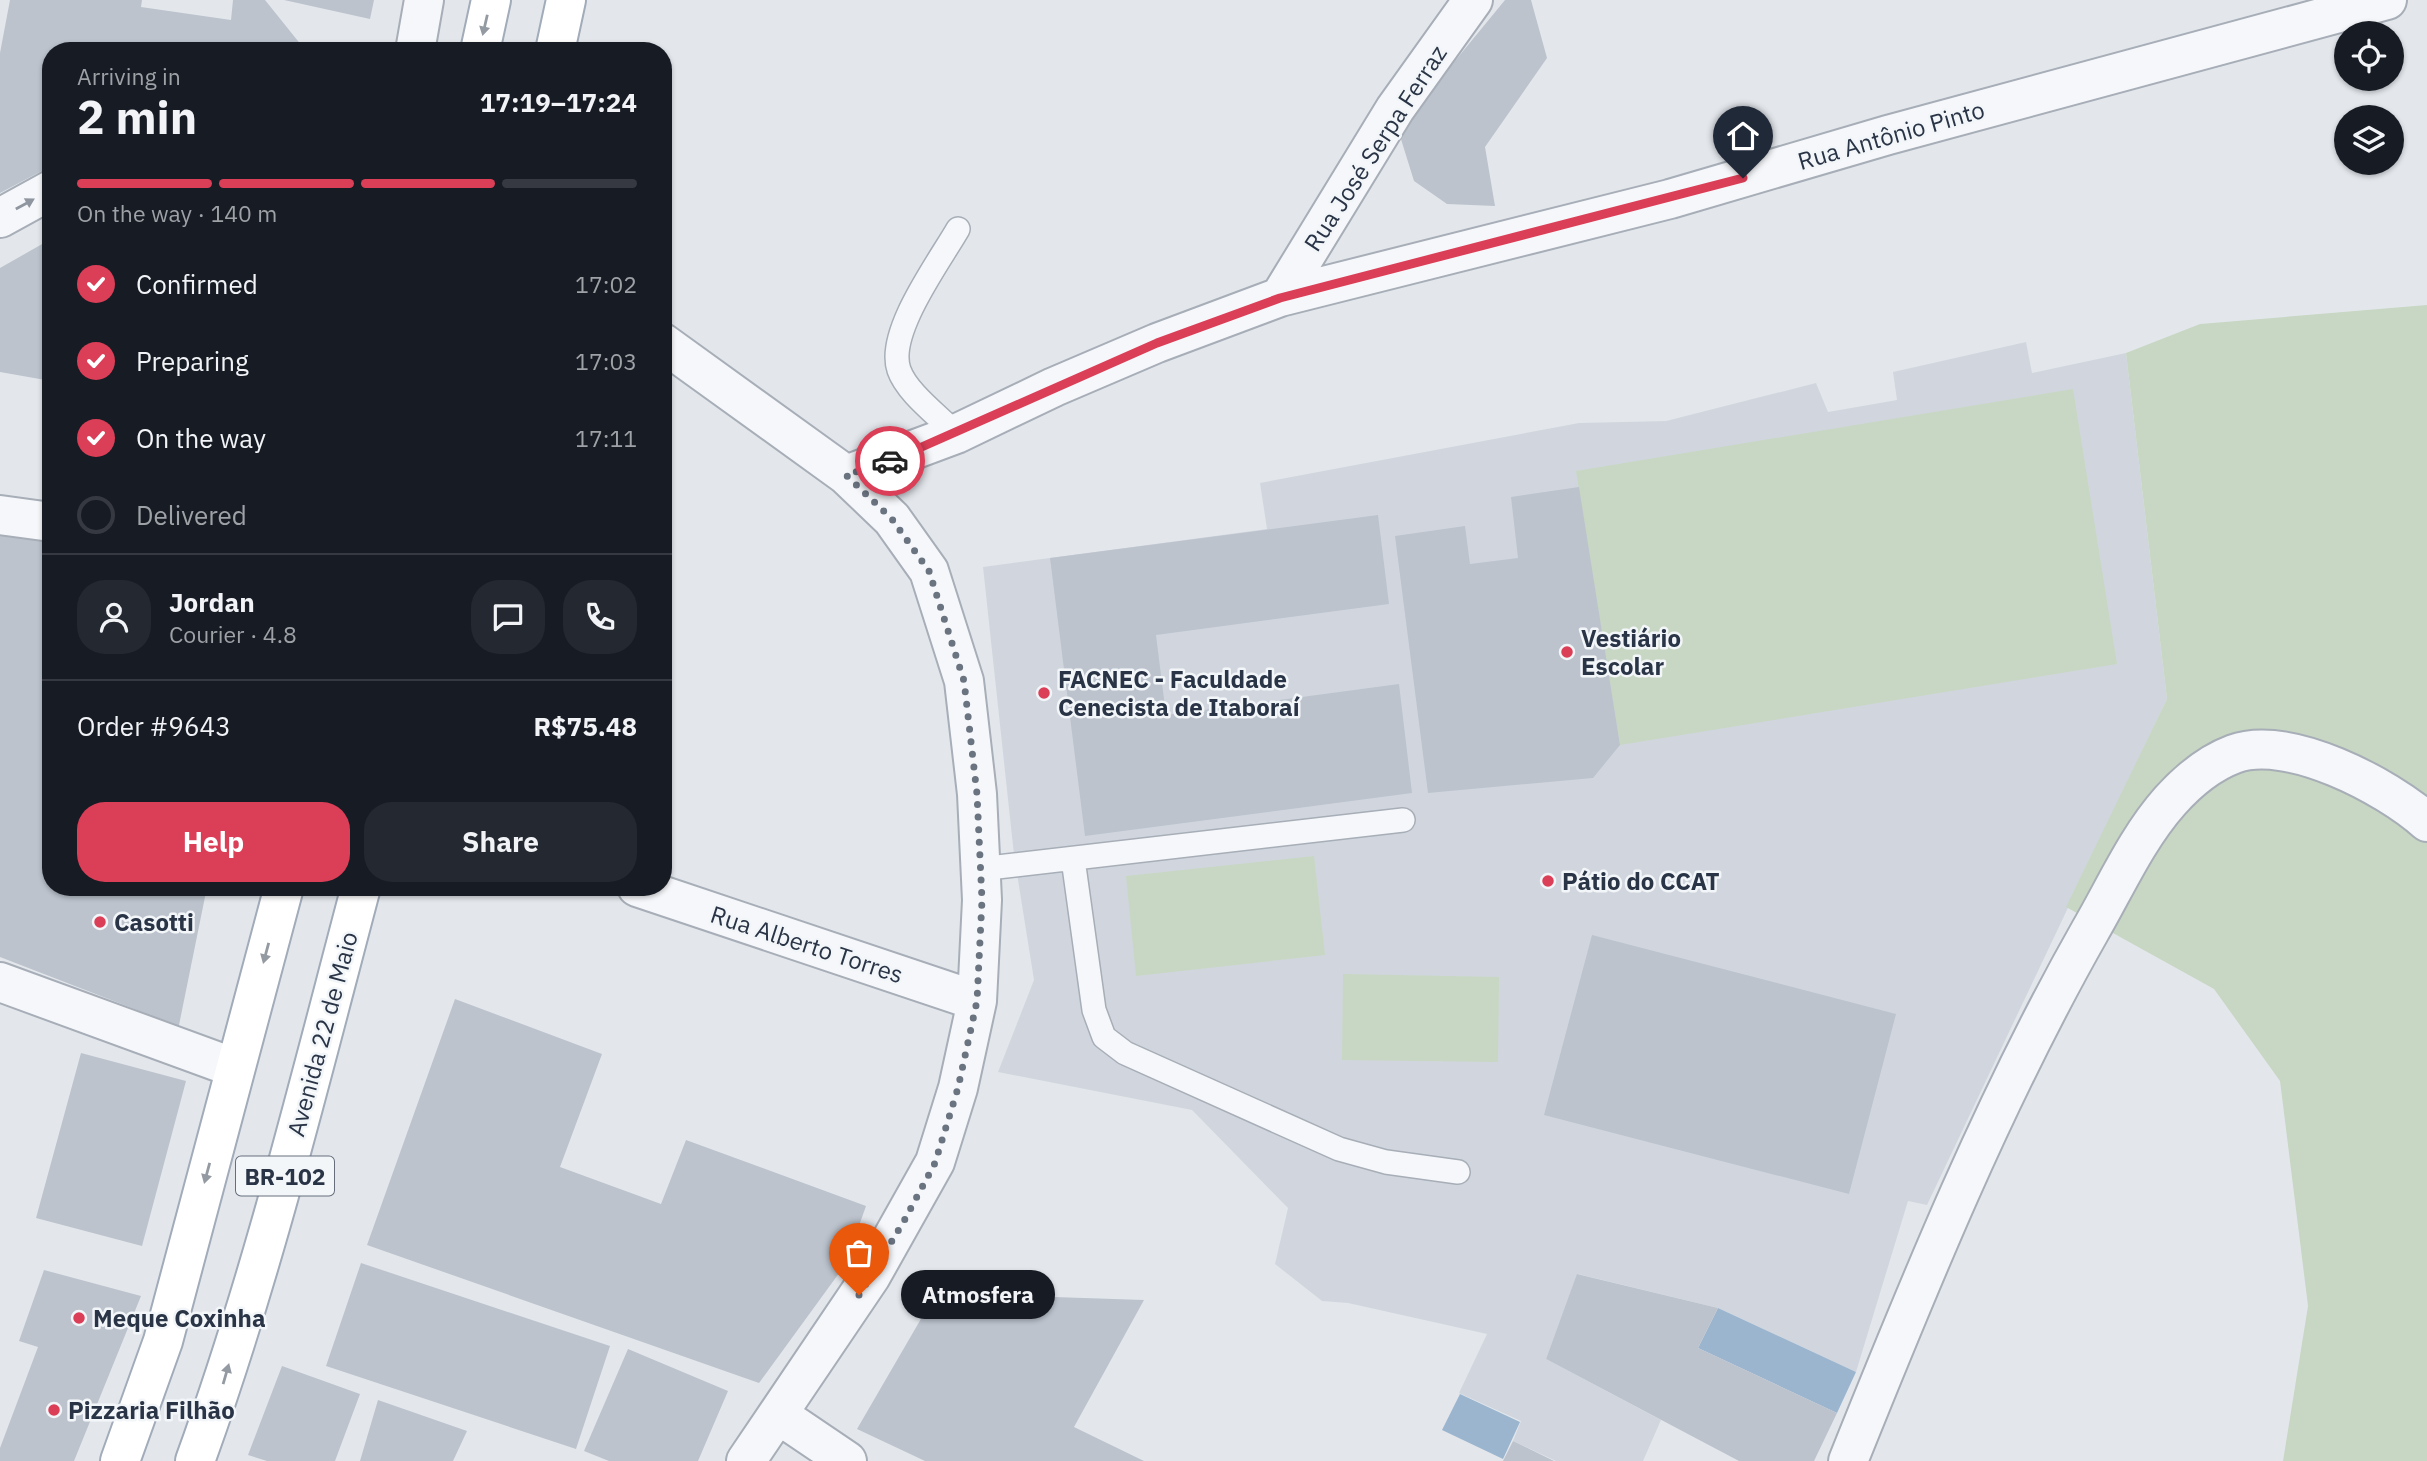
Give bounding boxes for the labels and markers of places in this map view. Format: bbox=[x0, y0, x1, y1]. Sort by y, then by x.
pin bbox=[1713, 106, 1773, 178]
place label: Vestiário Escolar bbox=[1581, 622, 1681, 682]
marker: Vestiário Escolar bbox=[1559, 644, 1575, 660]
place label: FACNEC - Faculdade Cenecista de Itaboraí bbox=[1058, 663, 1301, 723]
marker: FACNEC - Faculdade Cenecista de Itaboraí bbox=[1036, 685, 1052, 701]
place label: Pátio do CCAT bbox=[1562, 865, 1720, 897]
marker: Pátio do CCAT bbox=[1540, 873, 1556, 889]
place label: Casotti bbox=[114, 906, 194, 938]
marker: Casotti bbox=[92, 914, 108, 930]
pin bbox=[829, 1223, 889, 1295]
callout: Atmosfera bbox=[901, 1270, 1055, 1320]
place label: Meque Coxinha bbox=[93, 1302, 266, 1334]
marker: Meque Coxinha bbox=[71, 1310, 87, 1326]
place label: Pizzaria Filhão bbox=[68, 1394, 235, 1426]
marker: Pizzaria Filhão bbox=[46, 1402, 62, 1418]

